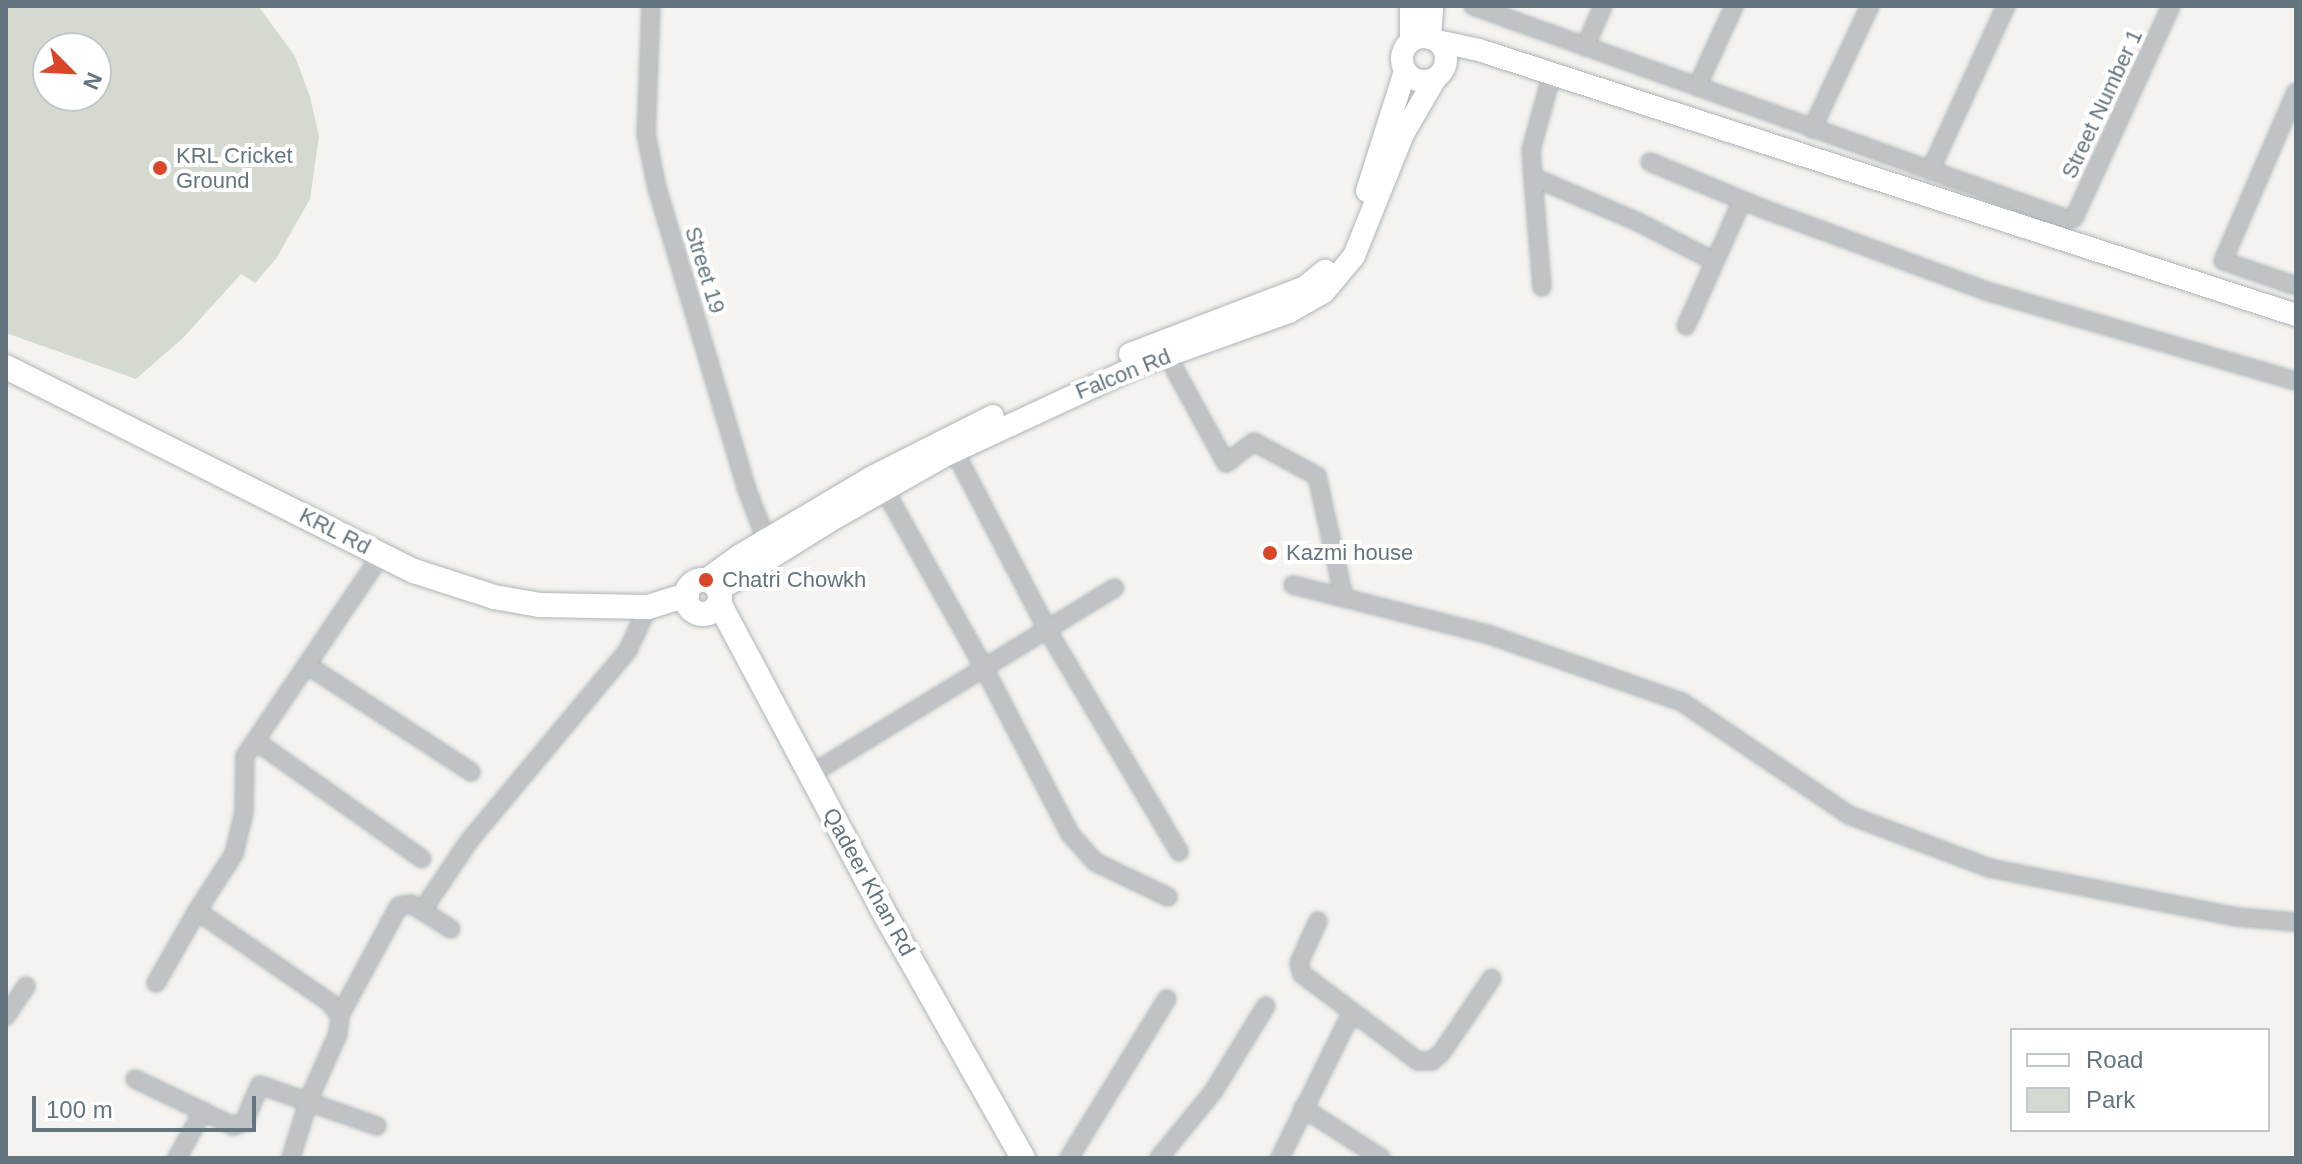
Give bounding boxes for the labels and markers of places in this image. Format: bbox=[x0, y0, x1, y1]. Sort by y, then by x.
place label: KRL Cricket Ground bbox=[176, 142, 293, 194]
marker: KRL Cricket Ground bbox=[151, 159, 169, 177]
place label: Kazmi house bbox=[1286, 540, 1413, 566]
marker: Kazmi house bbox=[1261, 544, 1279, 562]
place label: Chatri Chowkh bbox=[722, 567, 866, 593]
marker: Chatri Chowkh bbox=[697, 571, 715, 589]

